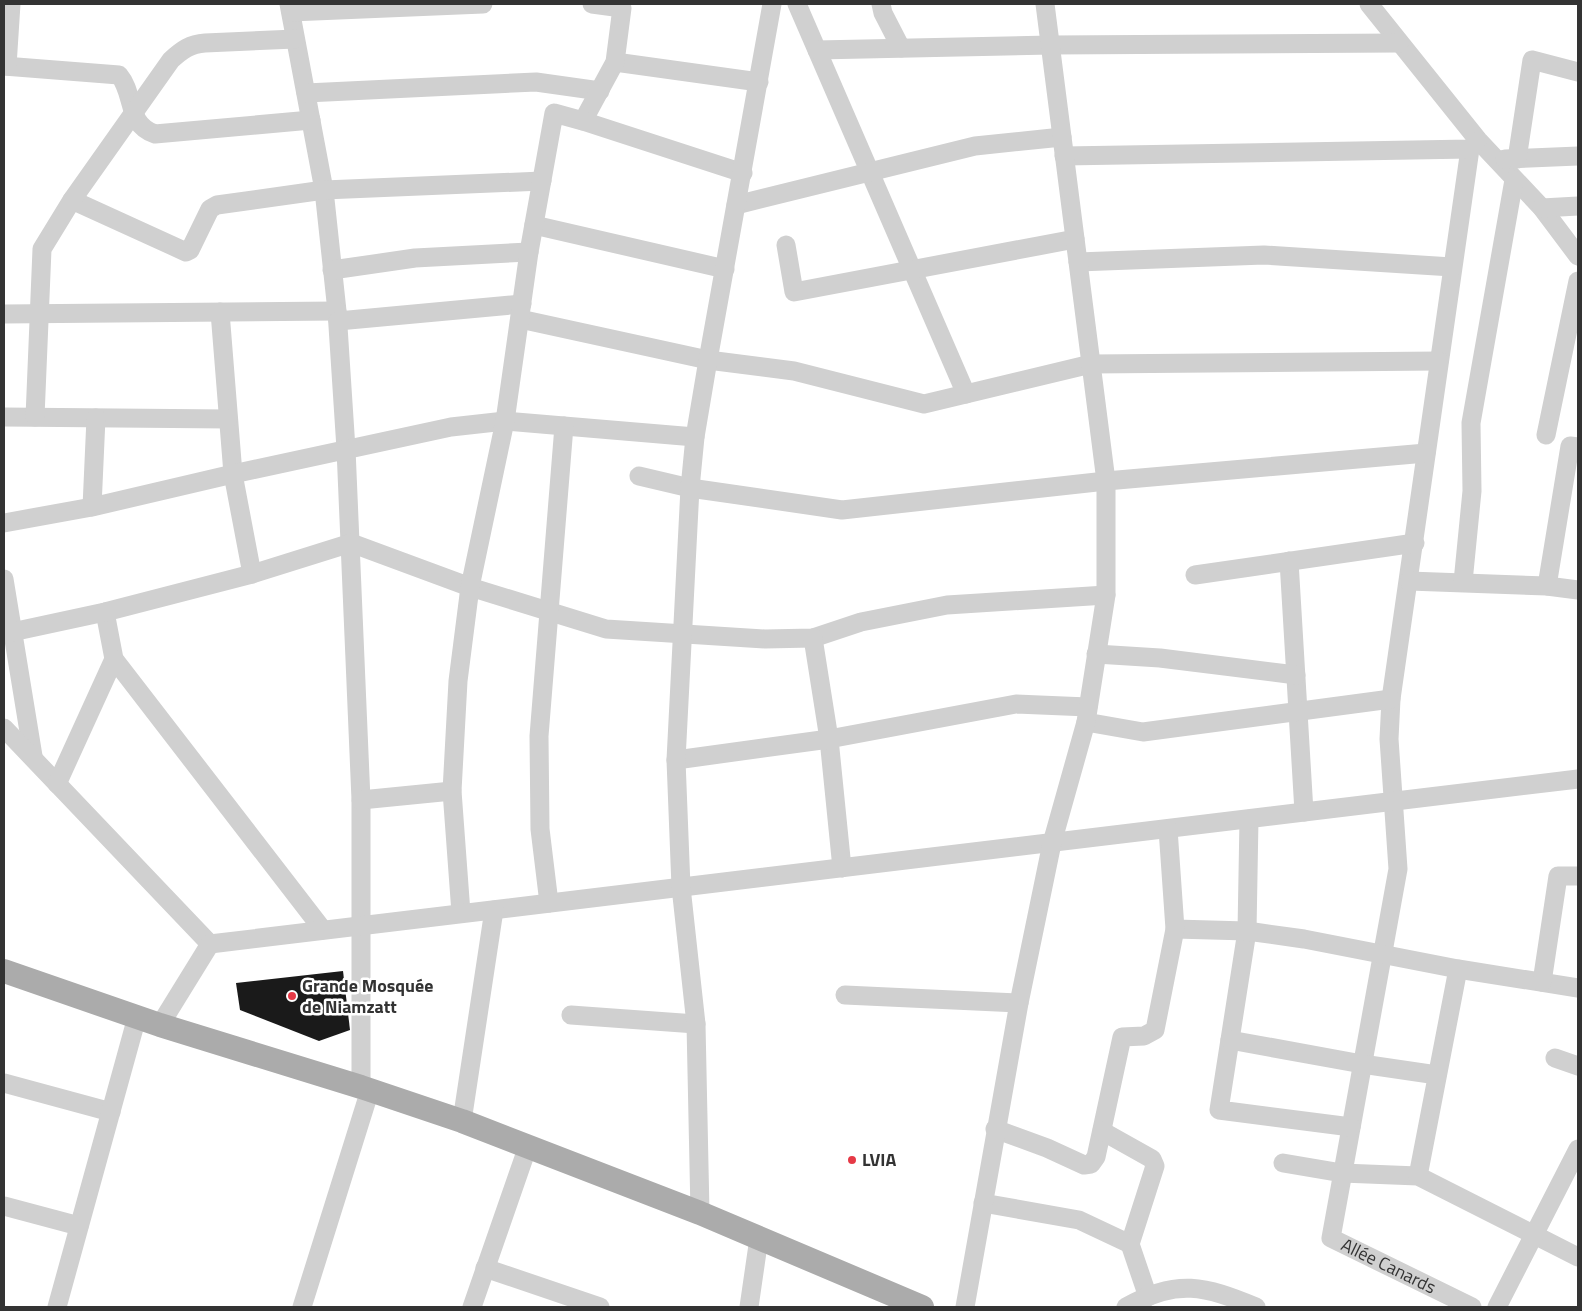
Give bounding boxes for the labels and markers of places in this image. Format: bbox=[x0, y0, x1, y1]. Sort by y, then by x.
place label: Grande Mosquée de Niamzatt bbox=[302, 972, 433, 1020]
marker: Grande Mosquée de Niamzatt bbox=[286, 990, 298, 1002]
place label: LVIA bbox=[862, 1146, 897, 1173]
marker: LVIA bbox=[846, 1154, 858, 1166]

